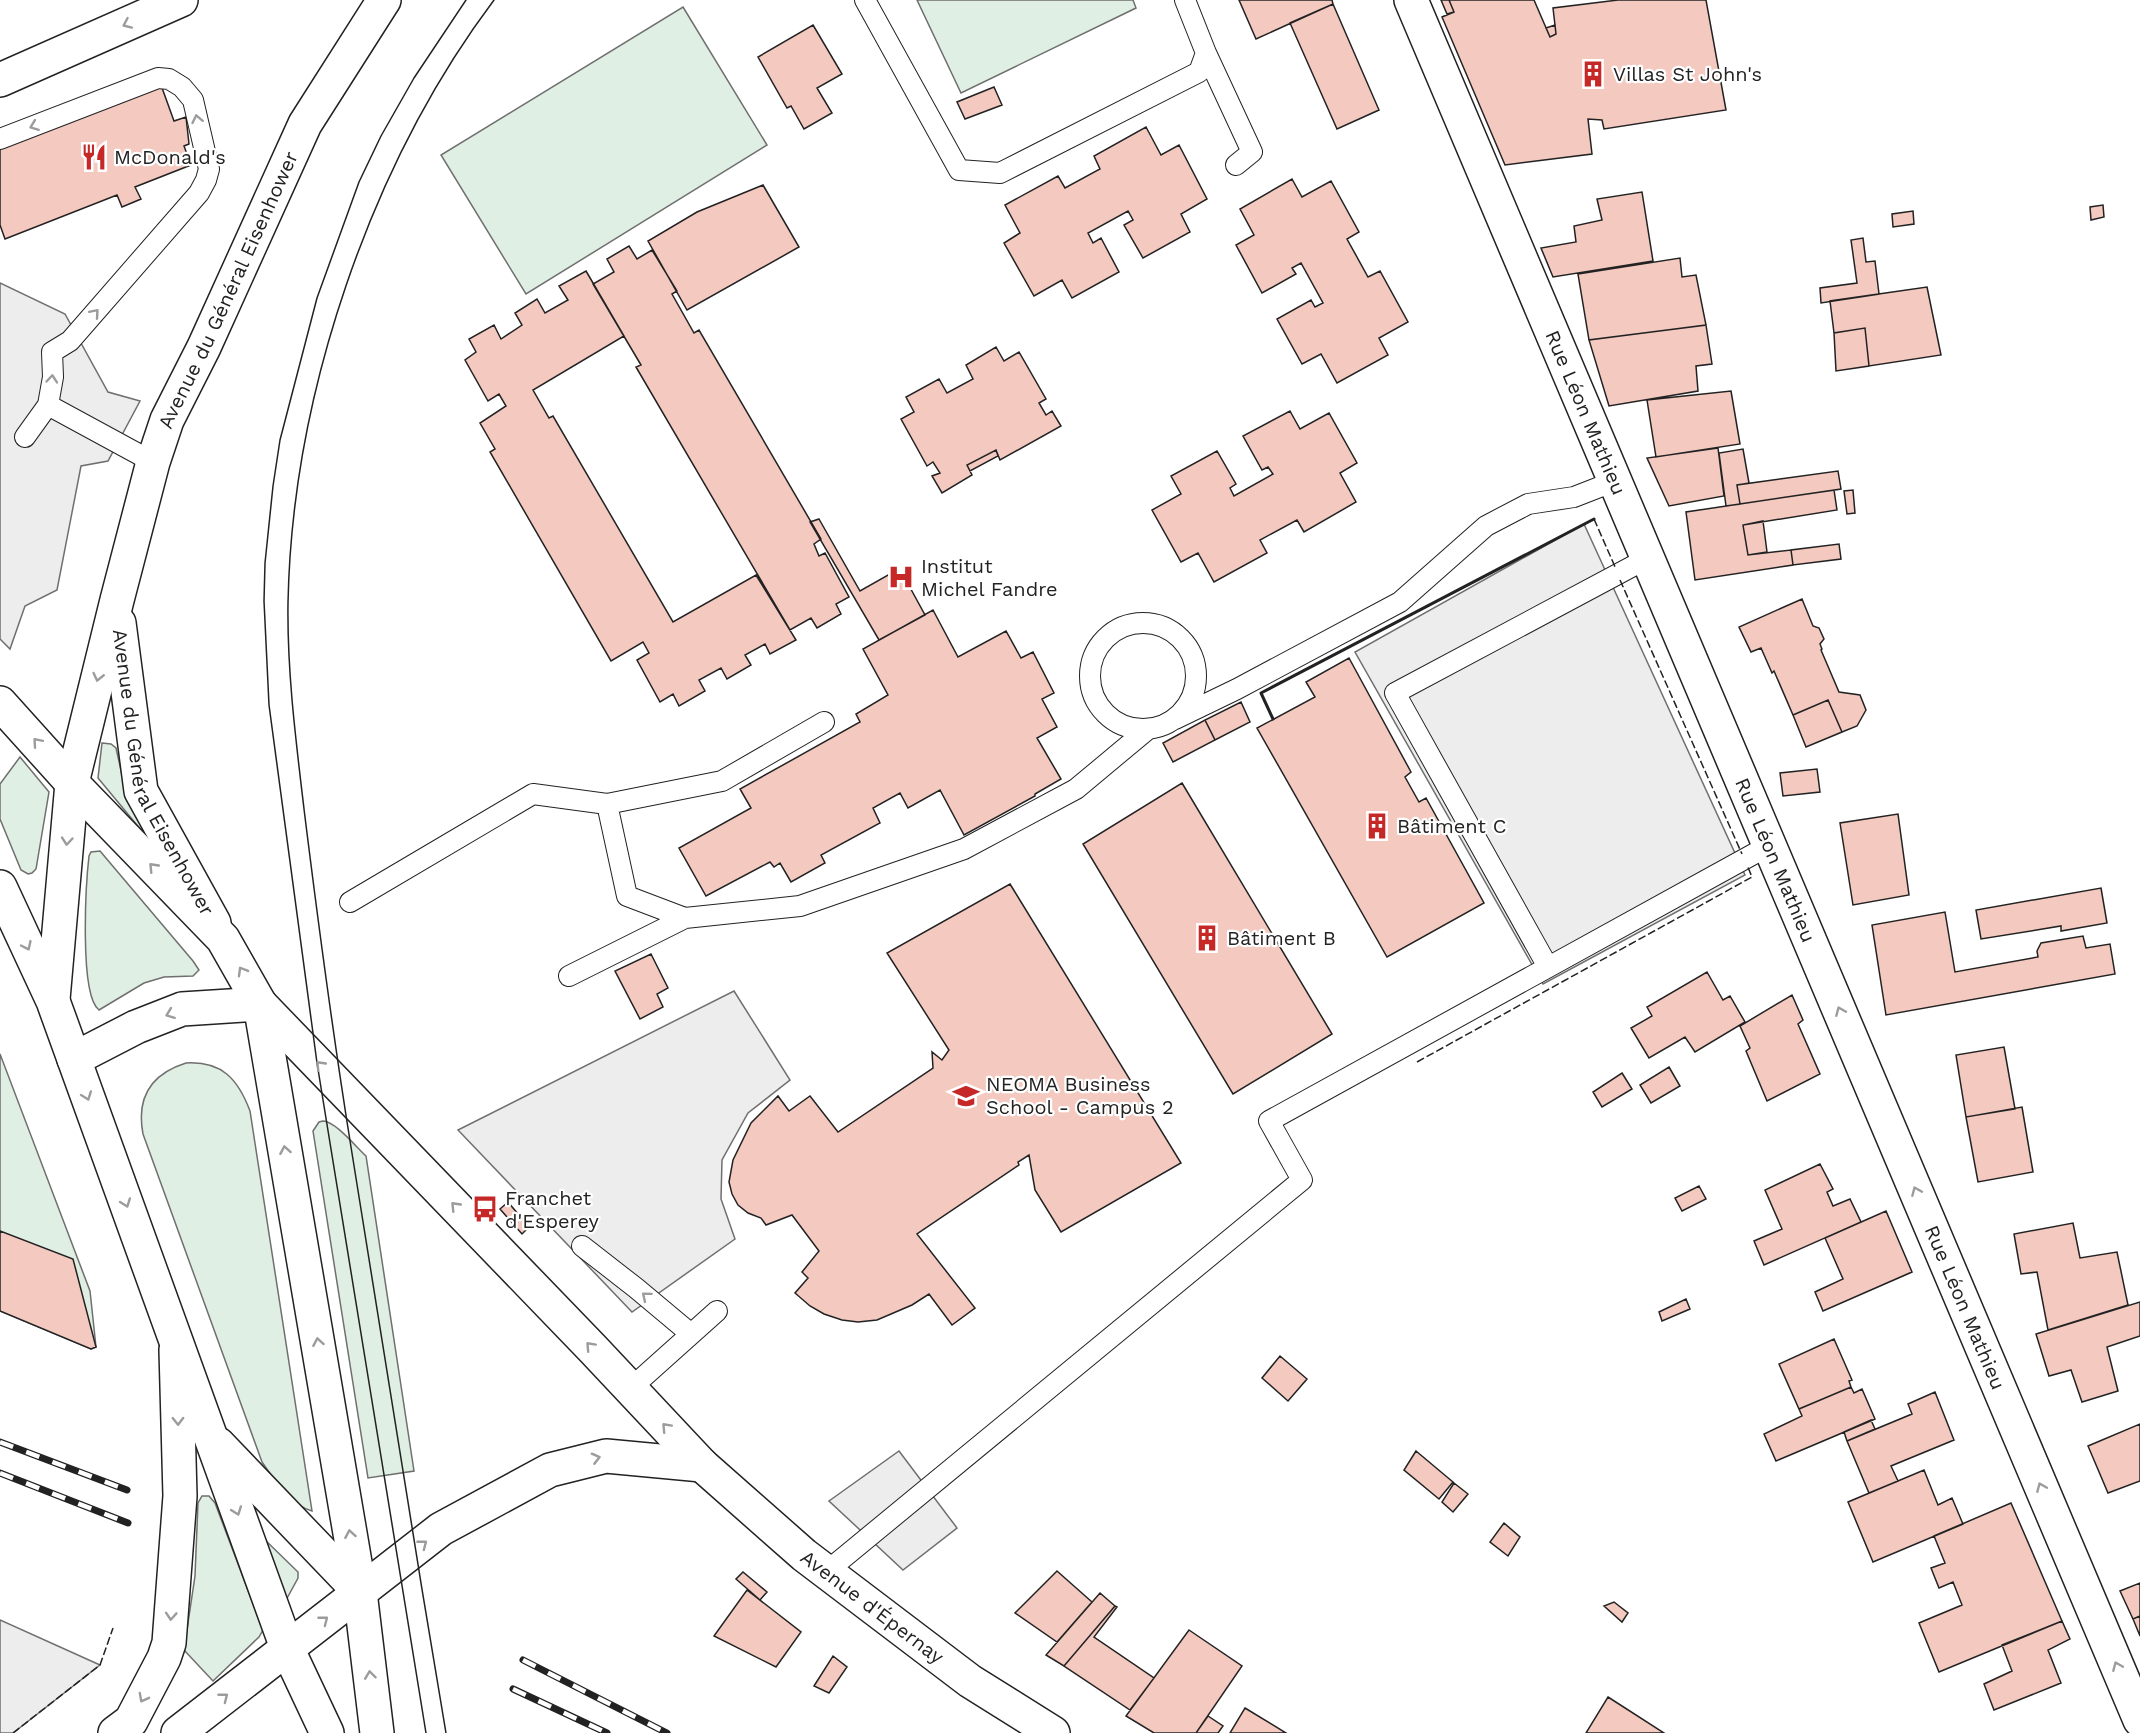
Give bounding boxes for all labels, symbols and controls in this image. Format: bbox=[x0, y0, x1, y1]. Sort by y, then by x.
one-way arrow bbox=[123, 16, 134, 28]
building icon: Villas St John's bbox=[1578, 59, 1608, 89]
place label: Villas St John's bbox=[1613, 62, 1762, 86]
one-way arrow bbox=[191, 114, 204, 124]
one-way arrow bbox=[29, 118, 40, 131]
restaurant icon: McDonald's bbox=[79, 142, 109, 172]
place label: McDonald's bbox=[114, 145, 226, 169]
street label: Avenue du Général Eisenhower bbox=[153, 147, 303, 431]
one-way arrow bbox=[88, 309, 99, 320]
street label: Rue Léon Mathieu bbox=[1540, 327, 1631, 498]
one-way arrow bbox=[45, 374, 58, 383]
place label: Institut Michel Fandre bbox=[921, 554, 1058, 601]
hospital icon: Institut Michel Fandre bbox=[886, 562, 916, 592]
street label: Avenue du Général Eisenhower bbox=[108, 628, 219, 920]
one-way arrow bbox=[93, 672, 106, 682]
one-way arrow bbox=[33, 738, 44, 749]
street label: Rue Léon Mathieu bbox=[1730, 774, 1821, 946]
building icon: Bâtiment C bbox=[1362, 811, 1392, 841]
place label: Bâtiment C bbox=[1397, 814, 1506, 838]
one-way arrow bbox=[61, 837, 74, 846]
one-way arrow bbox=[150, 863, 161, 874]
building icon: Bâtiment B bbox=[1192, 923, 1222, 953]
place label: Bâtiment B bbox=[1227, 926, 1336, 950]
one-way arrow bbox=[20, 939, 32, 950]
one-way arrow bbox=[238, 967, 249, 977]
one-way arrow bbox=[165, 1007, 176, 1019]
one-way arrow bbox=[1835, 1007, 1847, 1018]
one-way arrow bbox=[316, 1062, 327, 1073]
place label: NEOMA Business School - Campus 2 bbox=[986, 1072, 1174, 1119]
school or university icon: NEOMA Business School - Campus 2 bbox=[951, 1081, 981, 1111]
one-way arrow bbox=[80, 1090, 93, 1101]
one-way arrow bbox=[279, 1145, 292, 1155]
place label: Franchet d'Esperey bbox=[505, 1186, 599, 1233]
one-way arrow bbox=[1911, 1186, 1923, 1197]
bus stop icon: Franchet d'Esperey bbox=[470, 1194, 500, 1224]
one-way arrow bbox=[119, 1198, 132, 1208]
one-way arrow bbox=[451, 1202, 462, 1212]
street label: Rue Léon Mathieu bbox=[1920, 1222, 2011, 1393]
one-way arrow bbox=[642, 1293, 653, 1304]
one-way arrow bbox=[312, 1337, 324, 1347]
one-way arrow bbox=[587, 1342, 598, 1353]
one-way arrow bbox=[172, 1416, 185, 1425]
one-way arrow bbox=[662, 1423, 673, 1434]
one-way arrow bbox=[591, 1453, 601, 1466]
one-way arrow bbox=[2036, 1482, 2048, 1493]
one-way arrow bbox=[230, 1505, 243, 1516]
one-way arrow bbox=[344, 1530, 357, 1540]
one-way arrow bbox=[416, 1540, 427, 1551]
street label: Avenue d'Épernay bbox=[796, 1545, 949, 1669]
one-way arrow bbox=[165, 1611, 178, 1620]
one-way arrow bbox=[317, 1617, 328, 1628]
one-way arrow bbox=[2112, 1662, 2124, 1673]
one-way arrow bbox=[364, 1670, 377, 1680]
one-way arrow bbox=[139, 1692, 150, 1702]
one-way arrow bbox=[218, 1694, 229, 1705]

